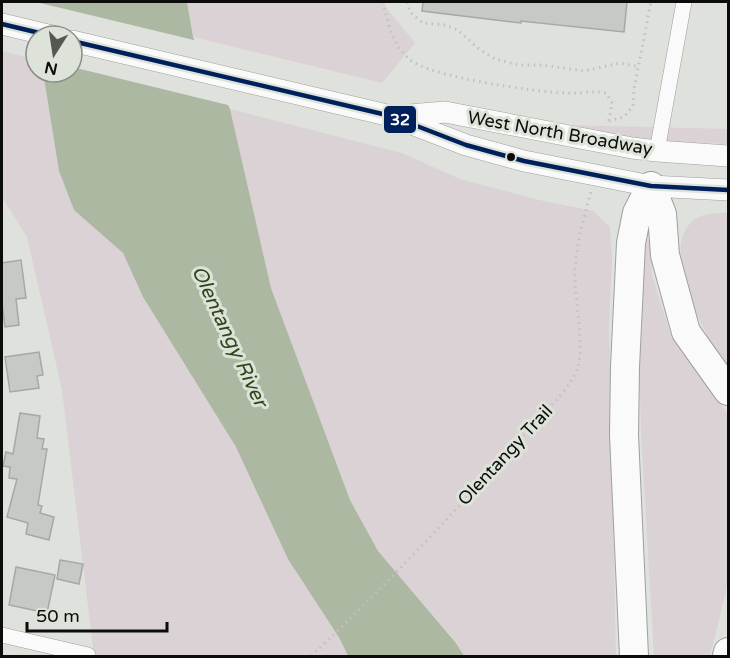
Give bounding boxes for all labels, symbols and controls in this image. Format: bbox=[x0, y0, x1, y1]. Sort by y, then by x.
north arrow bbox=[24, 24, 84, 84]
text: N bbox=[43, 57, 59, 79]
line badge: 32 bbox=[383, 105, 417, 134]
street label: West North Broadway bbox=[466, 106, 655, 160]
text: 32 bbox=[390, 110, 410, 130]
unlabelled marker bbox=[505, 151, 517, 163]
water label: Olentangy River bbox=[186, 262, 273, 413]
street label: Olentangy Trail bbox=[453, 400, 557, 510]
scale bar bbox=[27, 595, 166, 633]
text: 50 m bbox=[36, 605, 80, 627]

